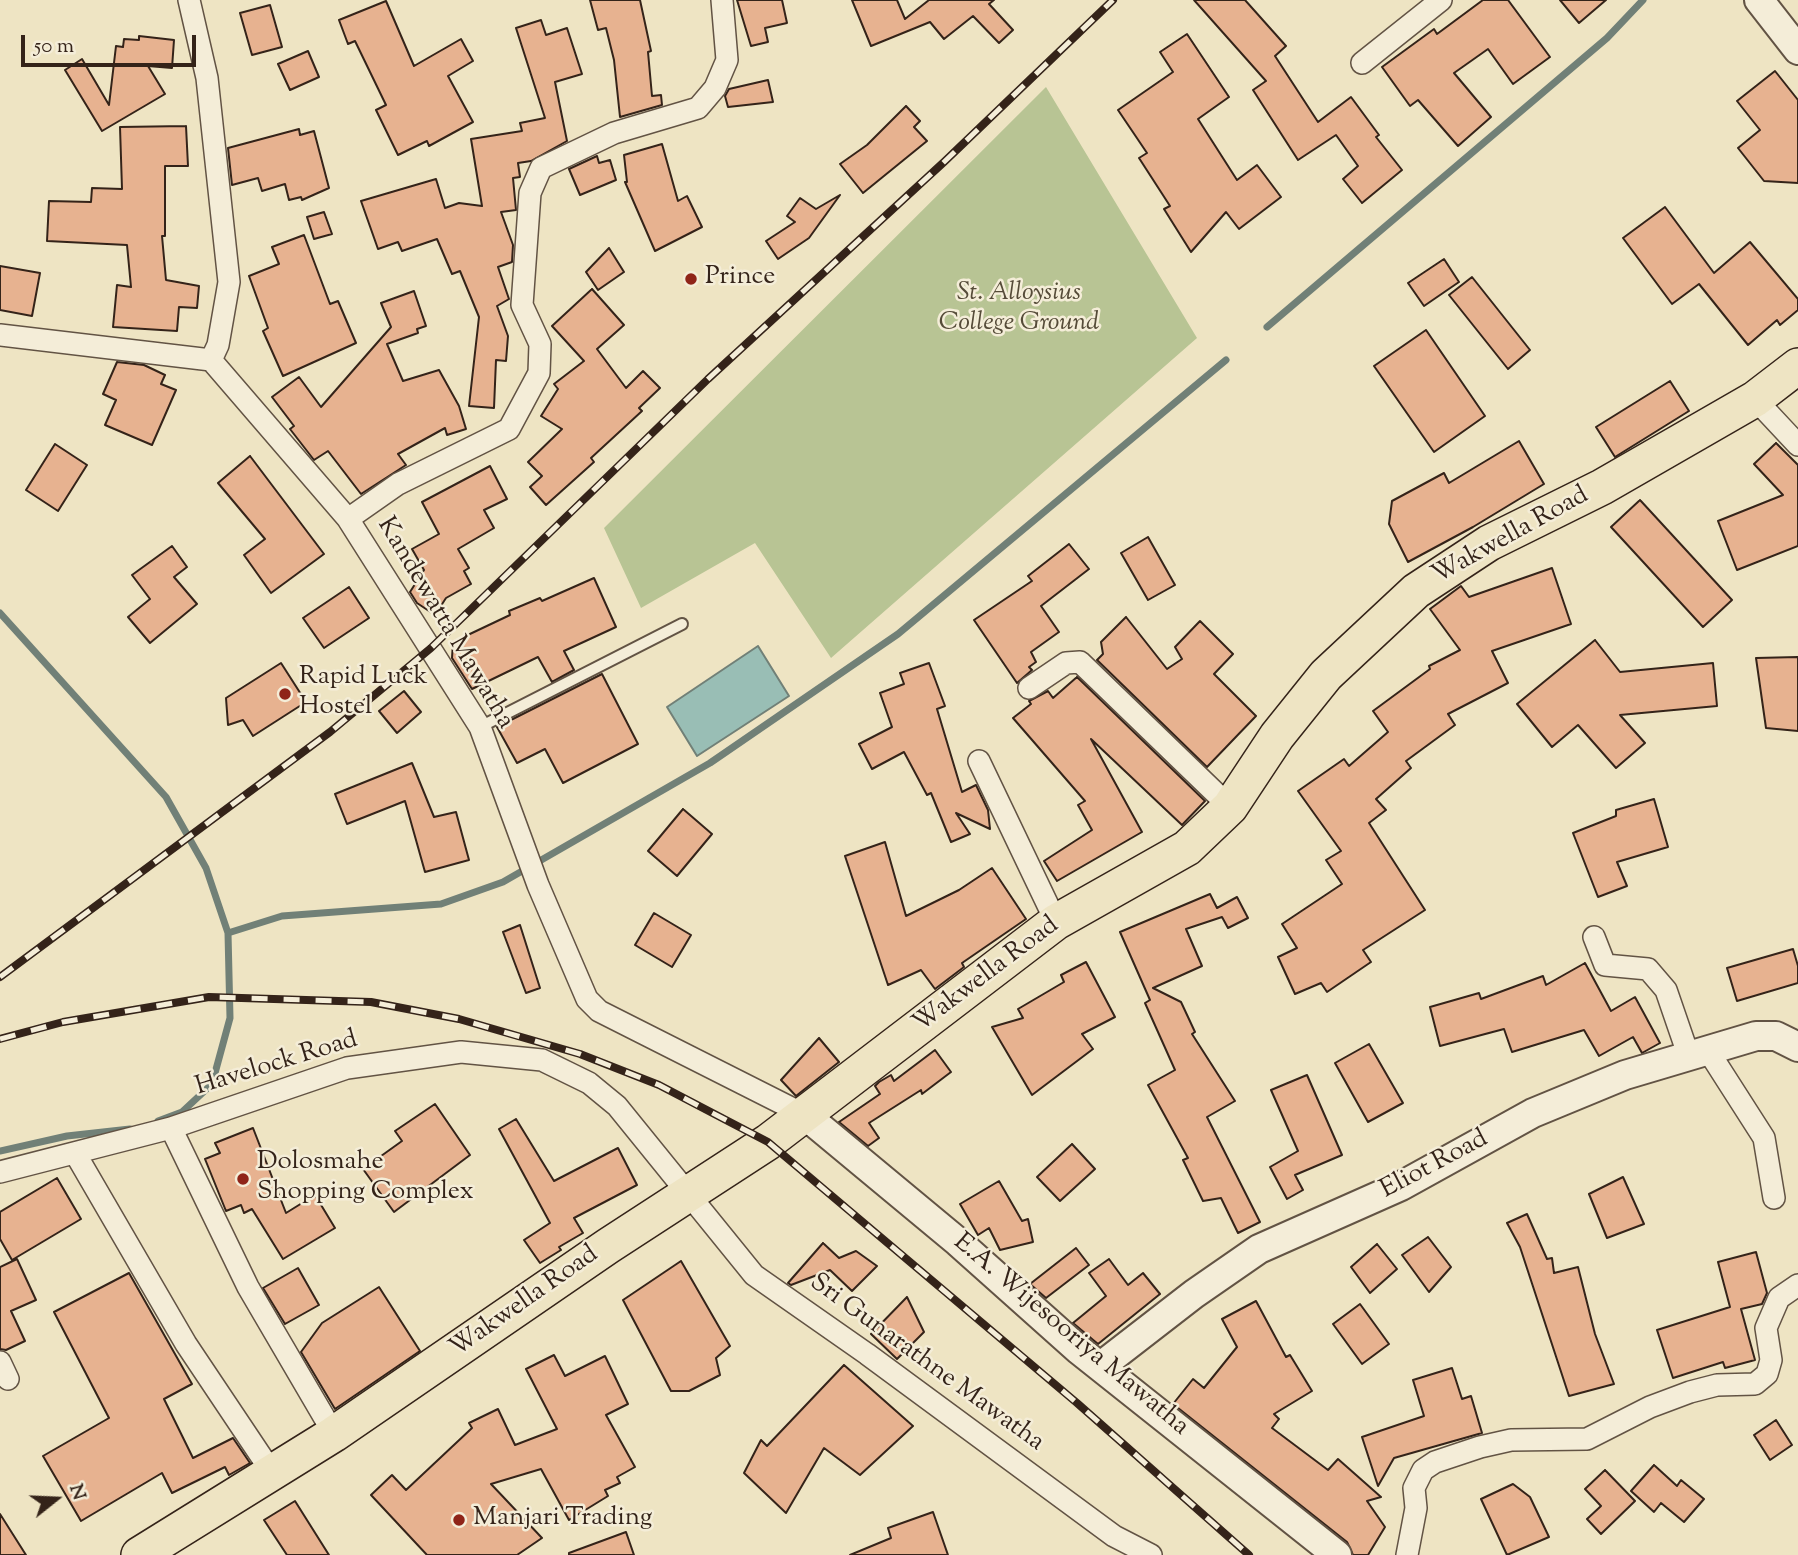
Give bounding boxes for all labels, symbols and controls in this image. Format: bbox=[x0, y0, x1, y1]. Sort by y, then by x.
scale bar bbox=[24, 21, 200, 65]
text: 50 m bbox=[34, 32, 74, 62]
place label: Prince bbox=[705, 263, 775, 295]
marker: Prince bbox=[683, 271, 699, 287]
park label: St. Alloysius College Ground bbox=[939, 279, 1099, 340]
street label: Wakwella Road bbox=[1427, 481, 1595, 593]
street label: Kandewatta Mawatha bbox=[368, 513, 520, 735]
place label: Rapid Luck Hostel bbox=[299, 663, 428, 724]
marker: Rapid Luck Hostel bbox=[277, 686, 293, 702]
street label: Wakwella Road bbox=[908, 911, 1066, 1041]
street label: Havelock Road bbox=[192, 1026, 362, 1104]
street label: Eliot Road bbox=[1376, 1125, 1494, 1207]
place label: Dolosmahe Shopping Complex bbox=[257, 1148, 474, 1210]
marker: Dolosmahe Shopping Complex bbox=[235, 1171, 251, 1187]
street label: E.A. Wijesooriya Mawatha bbox=[946, 1228, 1194, 1444]
street label: Wakwella Road bbox=[445, 1240, 605, 1366]
street label: Sri Gunarathne Mawatha bbox=[803, 1268, 1049, 1460]
north arrow bbox=[21, 1464, 91, 1534]
text: N bbox=[61, 1481, 92, 1504]
place label: Manjari Trading bbox=[473, 1504, 653, 1536]
marker: Manjari Trading bbox=[451, 1512, 467, 1528]

